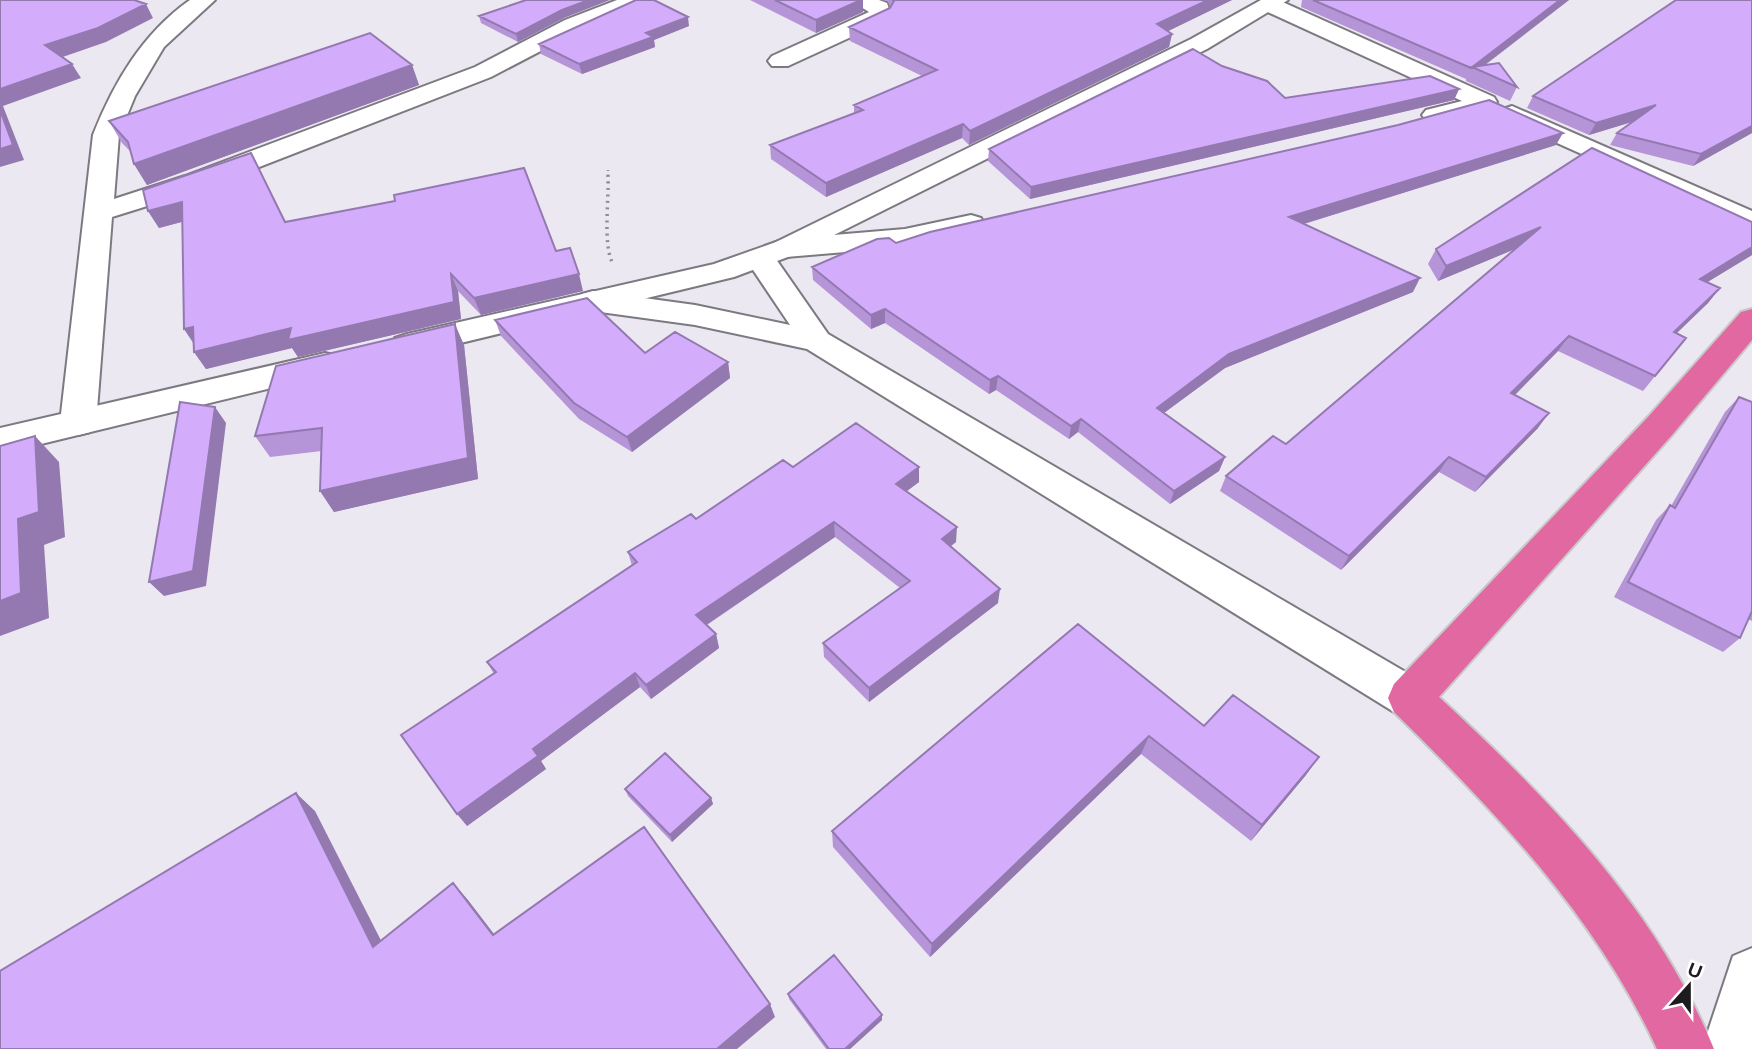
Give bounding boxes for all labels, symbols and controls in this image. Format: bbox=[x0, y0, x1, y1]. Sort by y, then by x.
north arrow bbox=[1654, 951, 1724, 1021]
text: U bbox=[1685, 958, 1705, 983]

